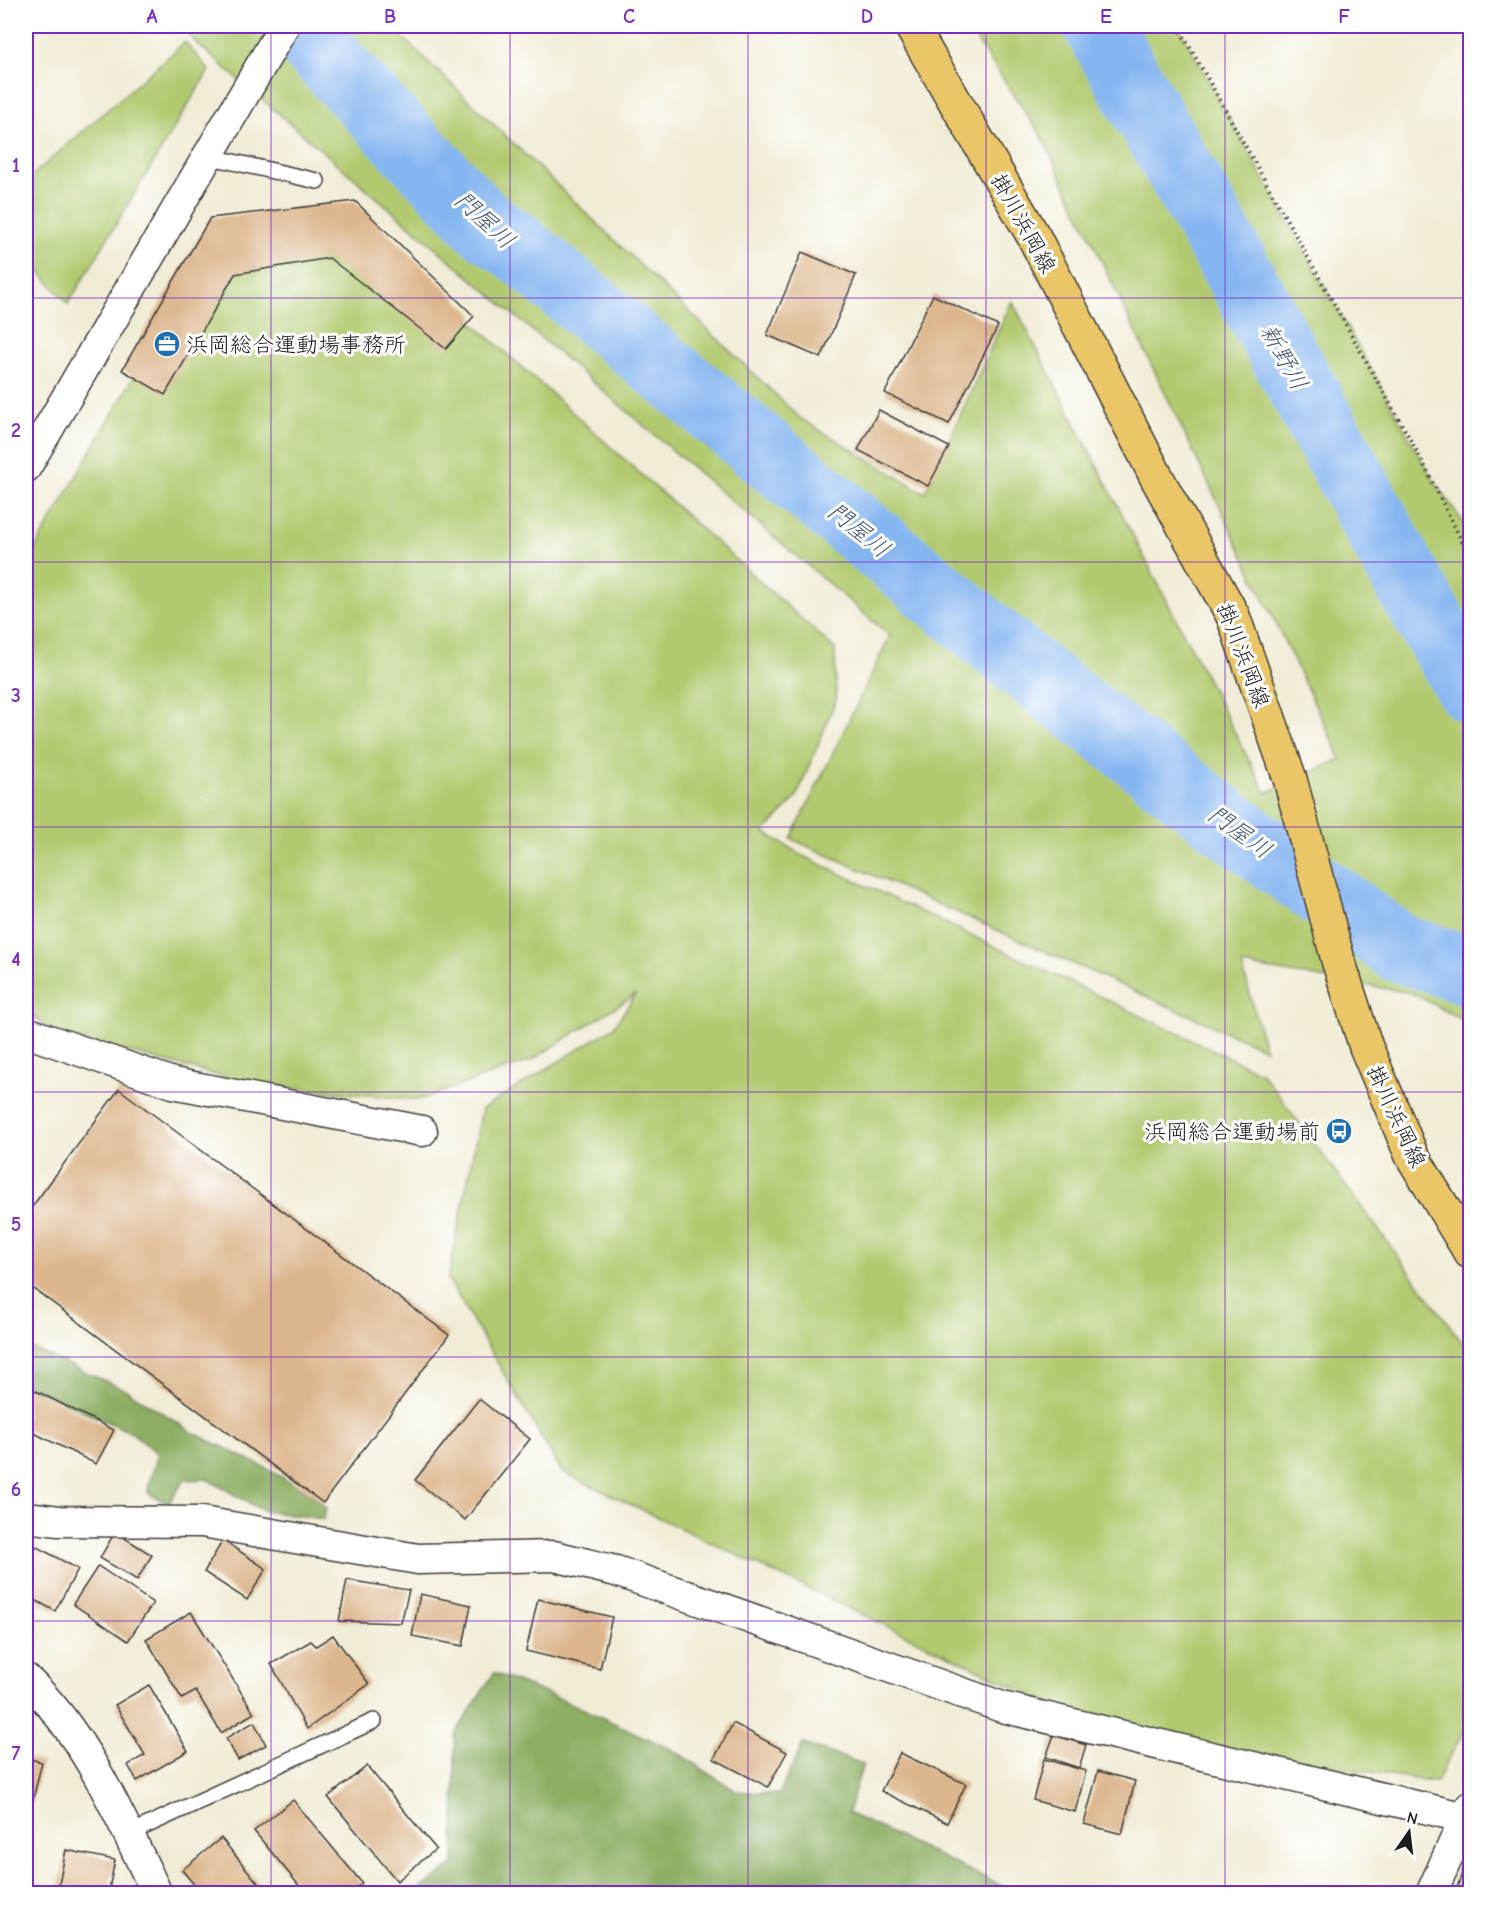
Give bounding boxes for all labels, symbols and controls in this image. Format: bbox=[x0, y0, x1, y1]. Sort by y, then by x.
text: A bbox=[146, 5, 158, 28]
text: B bbox=[384, 5, 396, 28]
text: C bbox=[623, 5, 635, 28]
text: D bbox=[861, 5, 873, 28]
text: E bbox=[1100, 5, 1112, 28]
text: F bbox=[1338, 5, 1350, 28]
text: 1 bbox=[12, 154, 20, 177]
street label: 掛川浜岡線 bbox=[985, 169, 1061, 278]
water label: 門屋川 bbox=[449, 185, 521, 255]
water label: 新野川 bbox=[1254, 319, 1314, 395]
office icon: 浜岡総合運動場事務所 bbox=[152, 329, 182, 359]
place label: 浜岡総合運動場事務所 bbox=[186, 332, 406, 358]
text: 2 bbox=[11, 419, 21, 442]
water label: 門屋川 bbox=[822, 496, 896, 564]
street label: 掛川浜岡線 bbox=[1211, 599, 1275, 711]
text: 3 bbox=[11, 684, 21, 707]
water label: 門屋川 bbox=[1203, 800, 1277, 864]
text: 4 bbox=[11, 948, 21, 971]
street label: 掛川浜岡線 bbox=[1361, 1061, 1431, 1172]
bus stop icon: 浜岡総合運動場前 bbox=[1324, 1116, 1354, 1146]
place label: 浜岡総合運動場前 bbox=[1144, 1119, 1320, 1145]
text: 5 bbox=[11, 1213, 21, 1236]
text: 6 bbox=[11, 1478, 21, 1501]
text: 7 bbox=[12, 1742, 21, 1765]
north arrow bbox=[1379, 1802, 1439, 1862]
text: N bbox=[1405, 1808, 1420, 1828]

